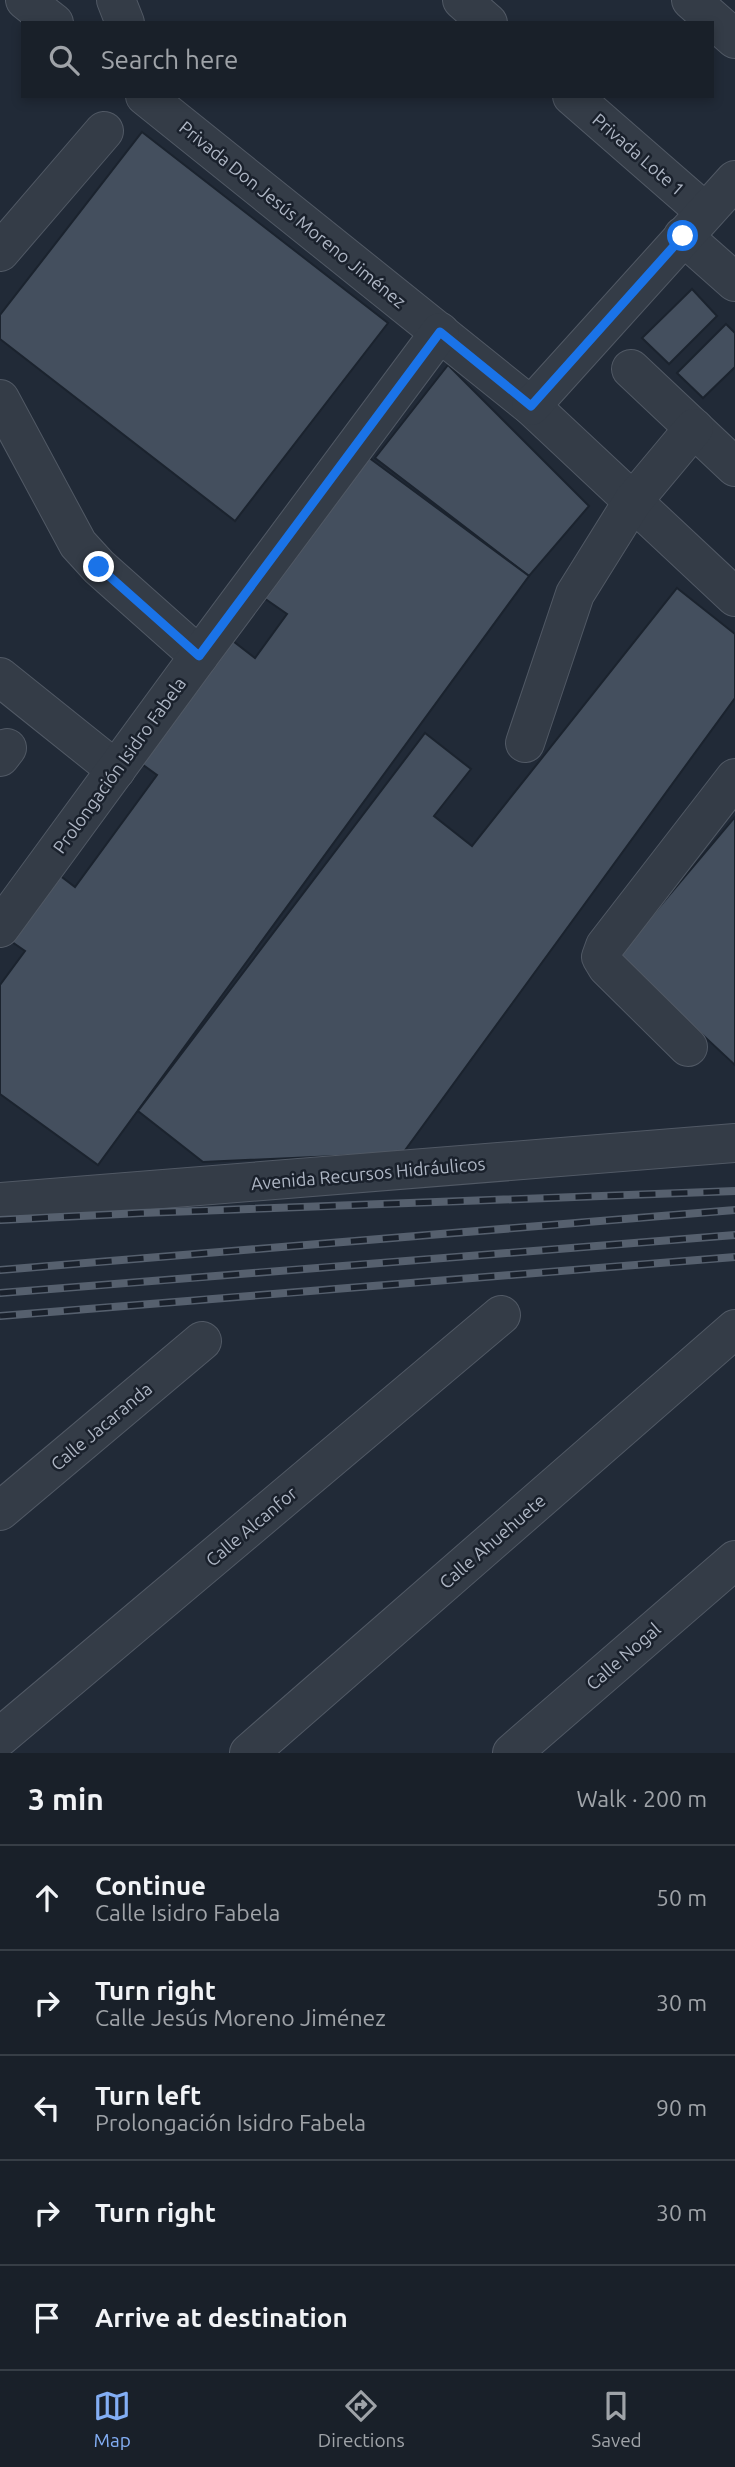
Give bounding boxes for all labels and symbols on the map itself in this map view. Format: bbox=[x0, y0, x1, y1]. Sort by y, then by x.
street label: Privada Lote 1 bbox=[589, 109, 689, 199]
street label: Privada Don Jesús Moreno Jiménez bbox=[176, 116, 410, 312]
route start bbox=[667, 220, 698, 251]
route end bbox=[83, 551, 114, 582]
street label: Prolongación Isidro Fabela bbox=[49, 673, 189, 857]
street label: Avenida Recursos Hidráulicos bbox=[250, 1153, 486, 1193]
street label: Calle Jacaranda bbox=[46, 1378, 156, 1474]
street label: Calle Alcanfor bbox=[202, 1482, 301, 1570]
street label: Calle Ahuehuete bbox=[435, 1490, 549, 1592]
street label: Calle Nogal bbox=[582, 1618, 664, 1694]

